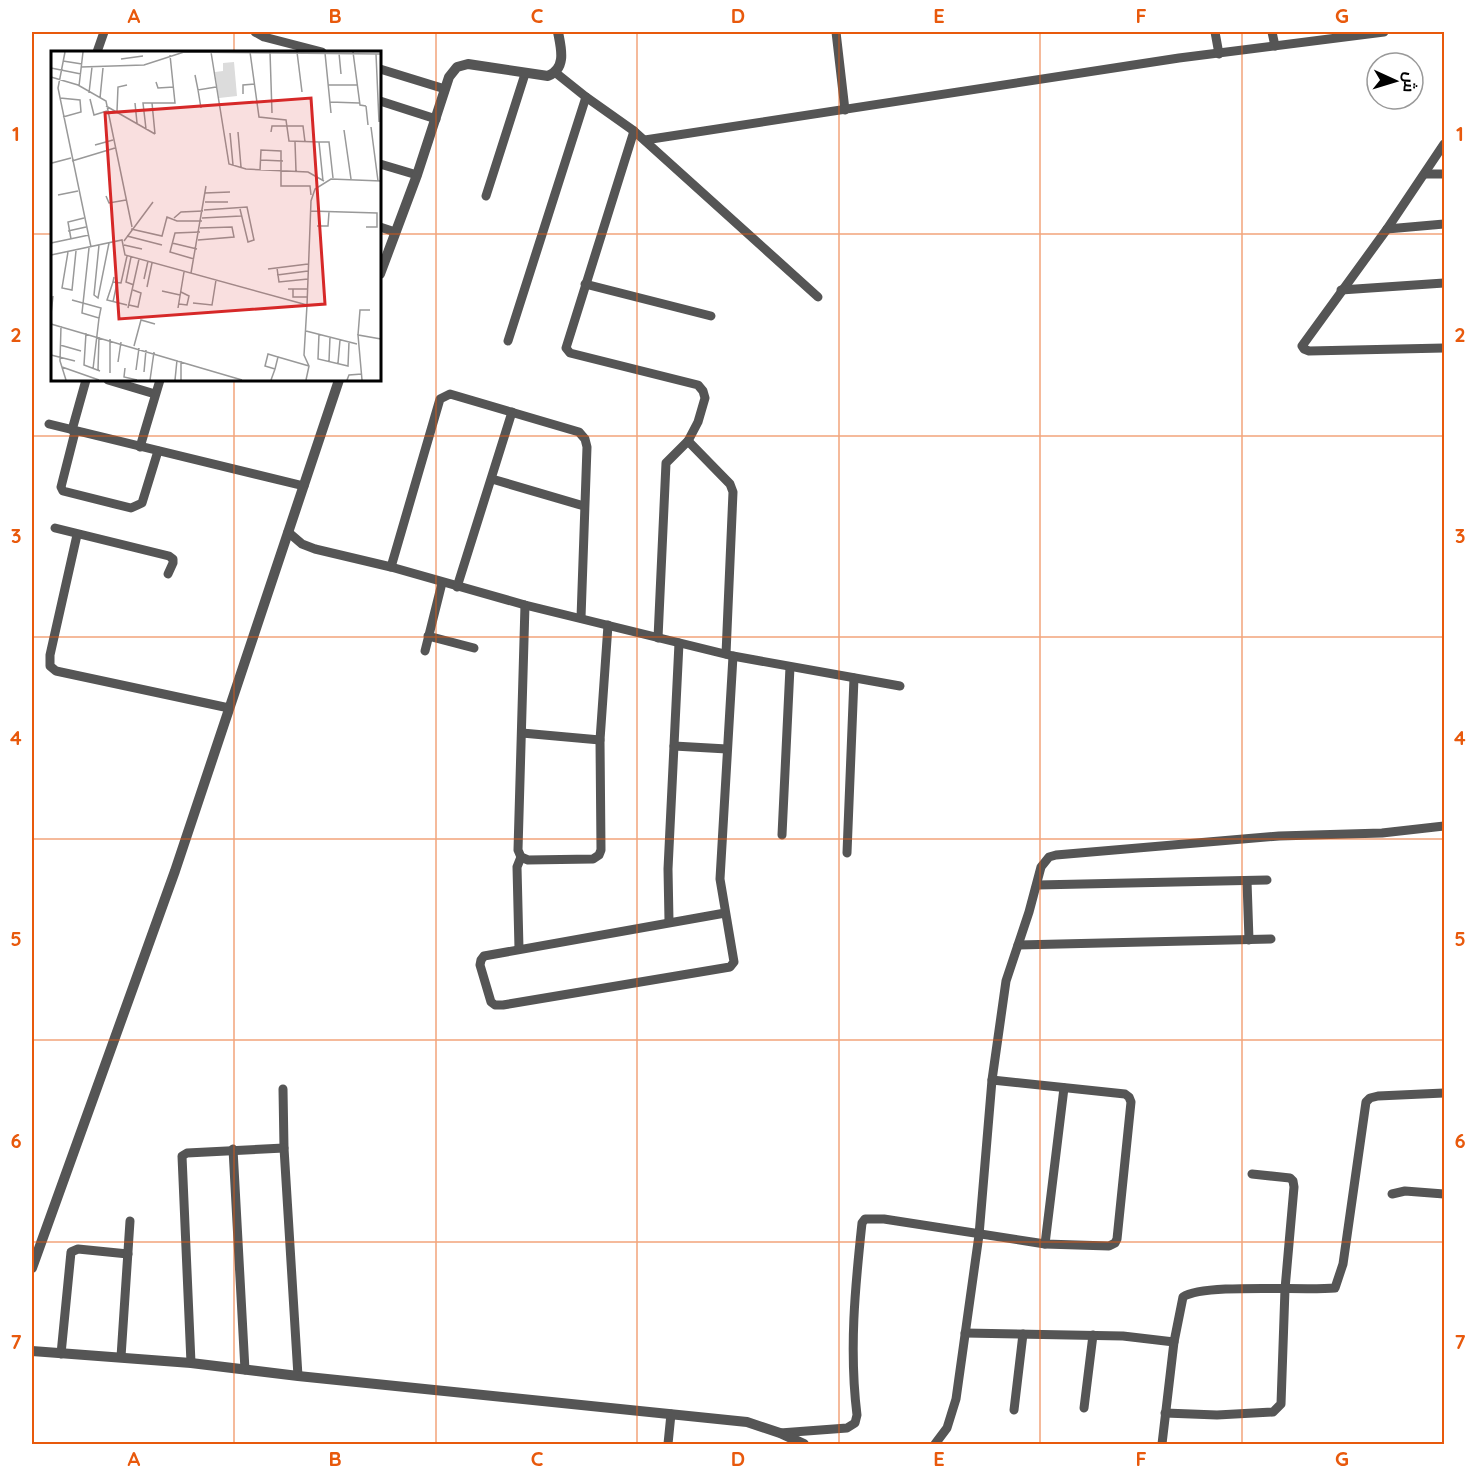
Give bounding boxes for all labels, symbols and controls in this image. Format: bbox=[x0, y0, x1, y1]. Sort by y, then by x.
text: A bbox=[128, 3, 141, 28]
text: B bbox=[328, 3, 342, 28]
text: C bbox=[531, 3, 544, 28]
text: D bbox=[731, 3, 745, 28]
text: E bbox=[933, 3, 945, 28]
text: F bbox=[1135, 3, 1147, 28]
text: G bbox=[1335, 3, 1349, 28]
inset map bbox=[51, 51, 381, 381]
north arrow bbox=[1365, 51, 1425, 111]
text: ش bbox=[1399, 71, 1421, 93]
text: 1 bbox=[12, 121, 20, 146]
text: 1 bbox=[1456, 121, 1464, 146]
text: 2 bbox=[10, 322, 22, 347]
text: 2 bbox=[1454, 322, 1466, 347]
text: 3 bbox=[11, 523, 21, 548]
text: 3 bbox=[1455, 523, 1465, 548]
text: 4 bbox=[10, 725, 22, 750]
text: 4 bbox=[1454, 725, 1466, 750]
text: 5 bbox=[10, 926, 22, 951]
text: 5 bbox=[1454, 926, 1466, 951]
text: 6 bbox=[10, 1128, 22, 1153]
text: 6 bbox=[1454, 1128, 1466, 1153]
text: 7 bbox=[11, 1329, 22, 1354]
text: 7 bbox=[1455, 1329, 1466, 1354]
text: A bbox=[128, 1446, 141, 1471]
text: B bbox=[328, 1446, 342, 1471]
text: C bbox=[531, 1446, 544, 1471]
text: D bbox=[731, 1446, 745, 1471]
text: E bbox=[933, 1446, 945, 1471]
text: F bbox=[1135, 1446, 1147, 1471]
text: G bbox=[1335, 1446, 1349, 1471]

